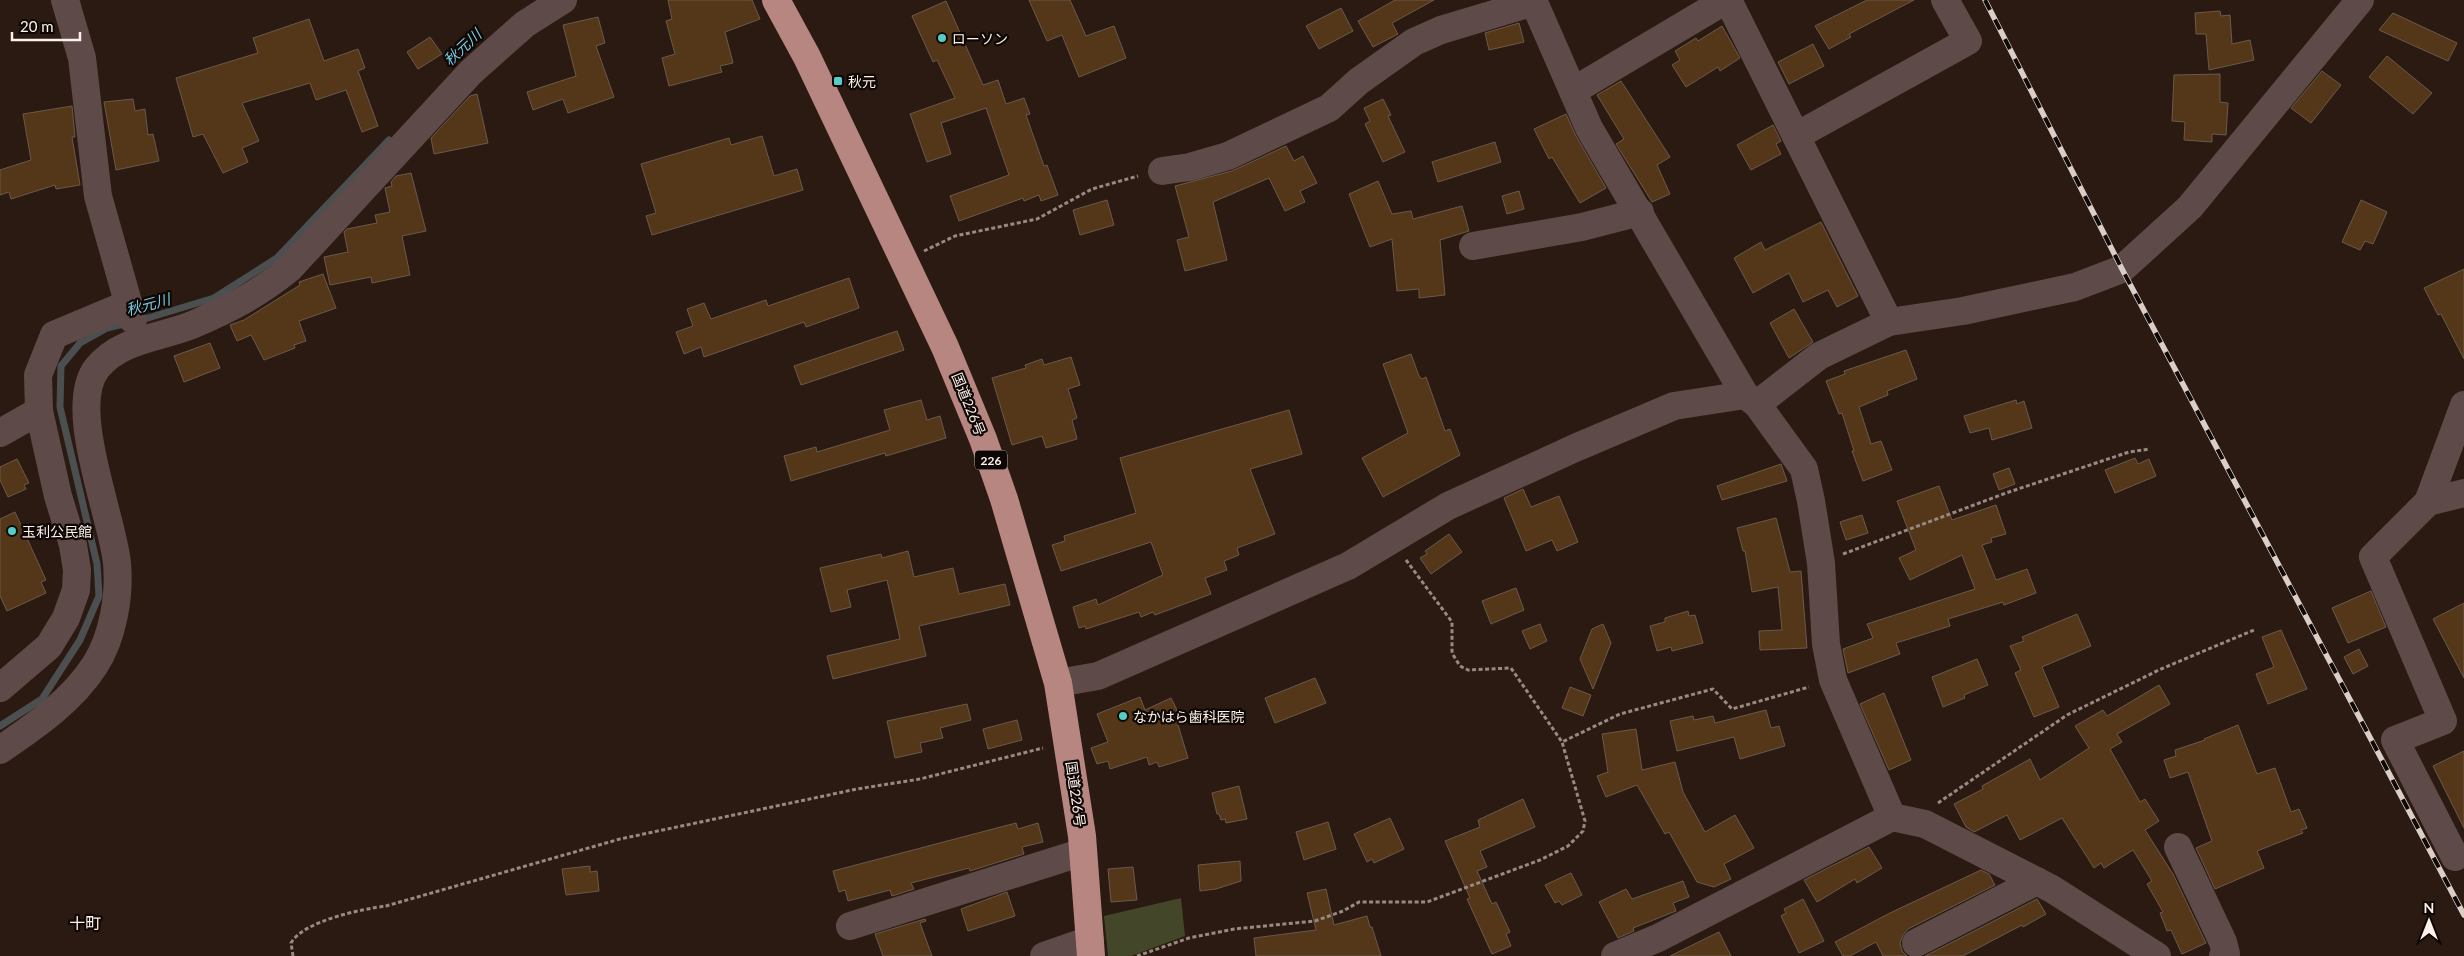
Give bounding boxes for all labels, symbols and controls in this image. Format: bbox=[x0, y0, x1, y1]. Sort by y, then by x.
scale bar bbox=[12, 10, 80, 42]
text: 20 m bbox=[20, 17, 54, 35]
water label: 秋元川 bbox=[439, 24, 486, 69]
place label: ローソン bbox=[952, 30, 1008, 47]
marker: ローソン bbox=[936, 32, 948, 44]
place label: 秋元 bbox=[848, 73, 876, 90]
marker: 秋元 bbox=[832, 75, 844, 87]
water label: 秋元川 bbox=[124, 289, 174, 319]
street label: 国道226号 bbox=[949, 370, 989, 438]
road number: 226 bbox=[975, 450, 1007, 470]
place label: 玉利公民館 bbox=[22, 523, 92, 540]
marker: 玉利公民館 bbox=[6, 525, 18, 537]
place label: なかはら歯科医院 bbox=[1133, 708, 1244, 725]
marker: なかはら歯科医院 bbox=[1117, 710, 1129, 722]
street label: 国道226号 bbox=[1063, 760, 1089, 828]
north arrow bbox=[2404, 896, 2454, 946]
text: N bbox=[2424, 899, 2434, 916]
district label: 十町 bbox=[69, 913, 101, 932]

